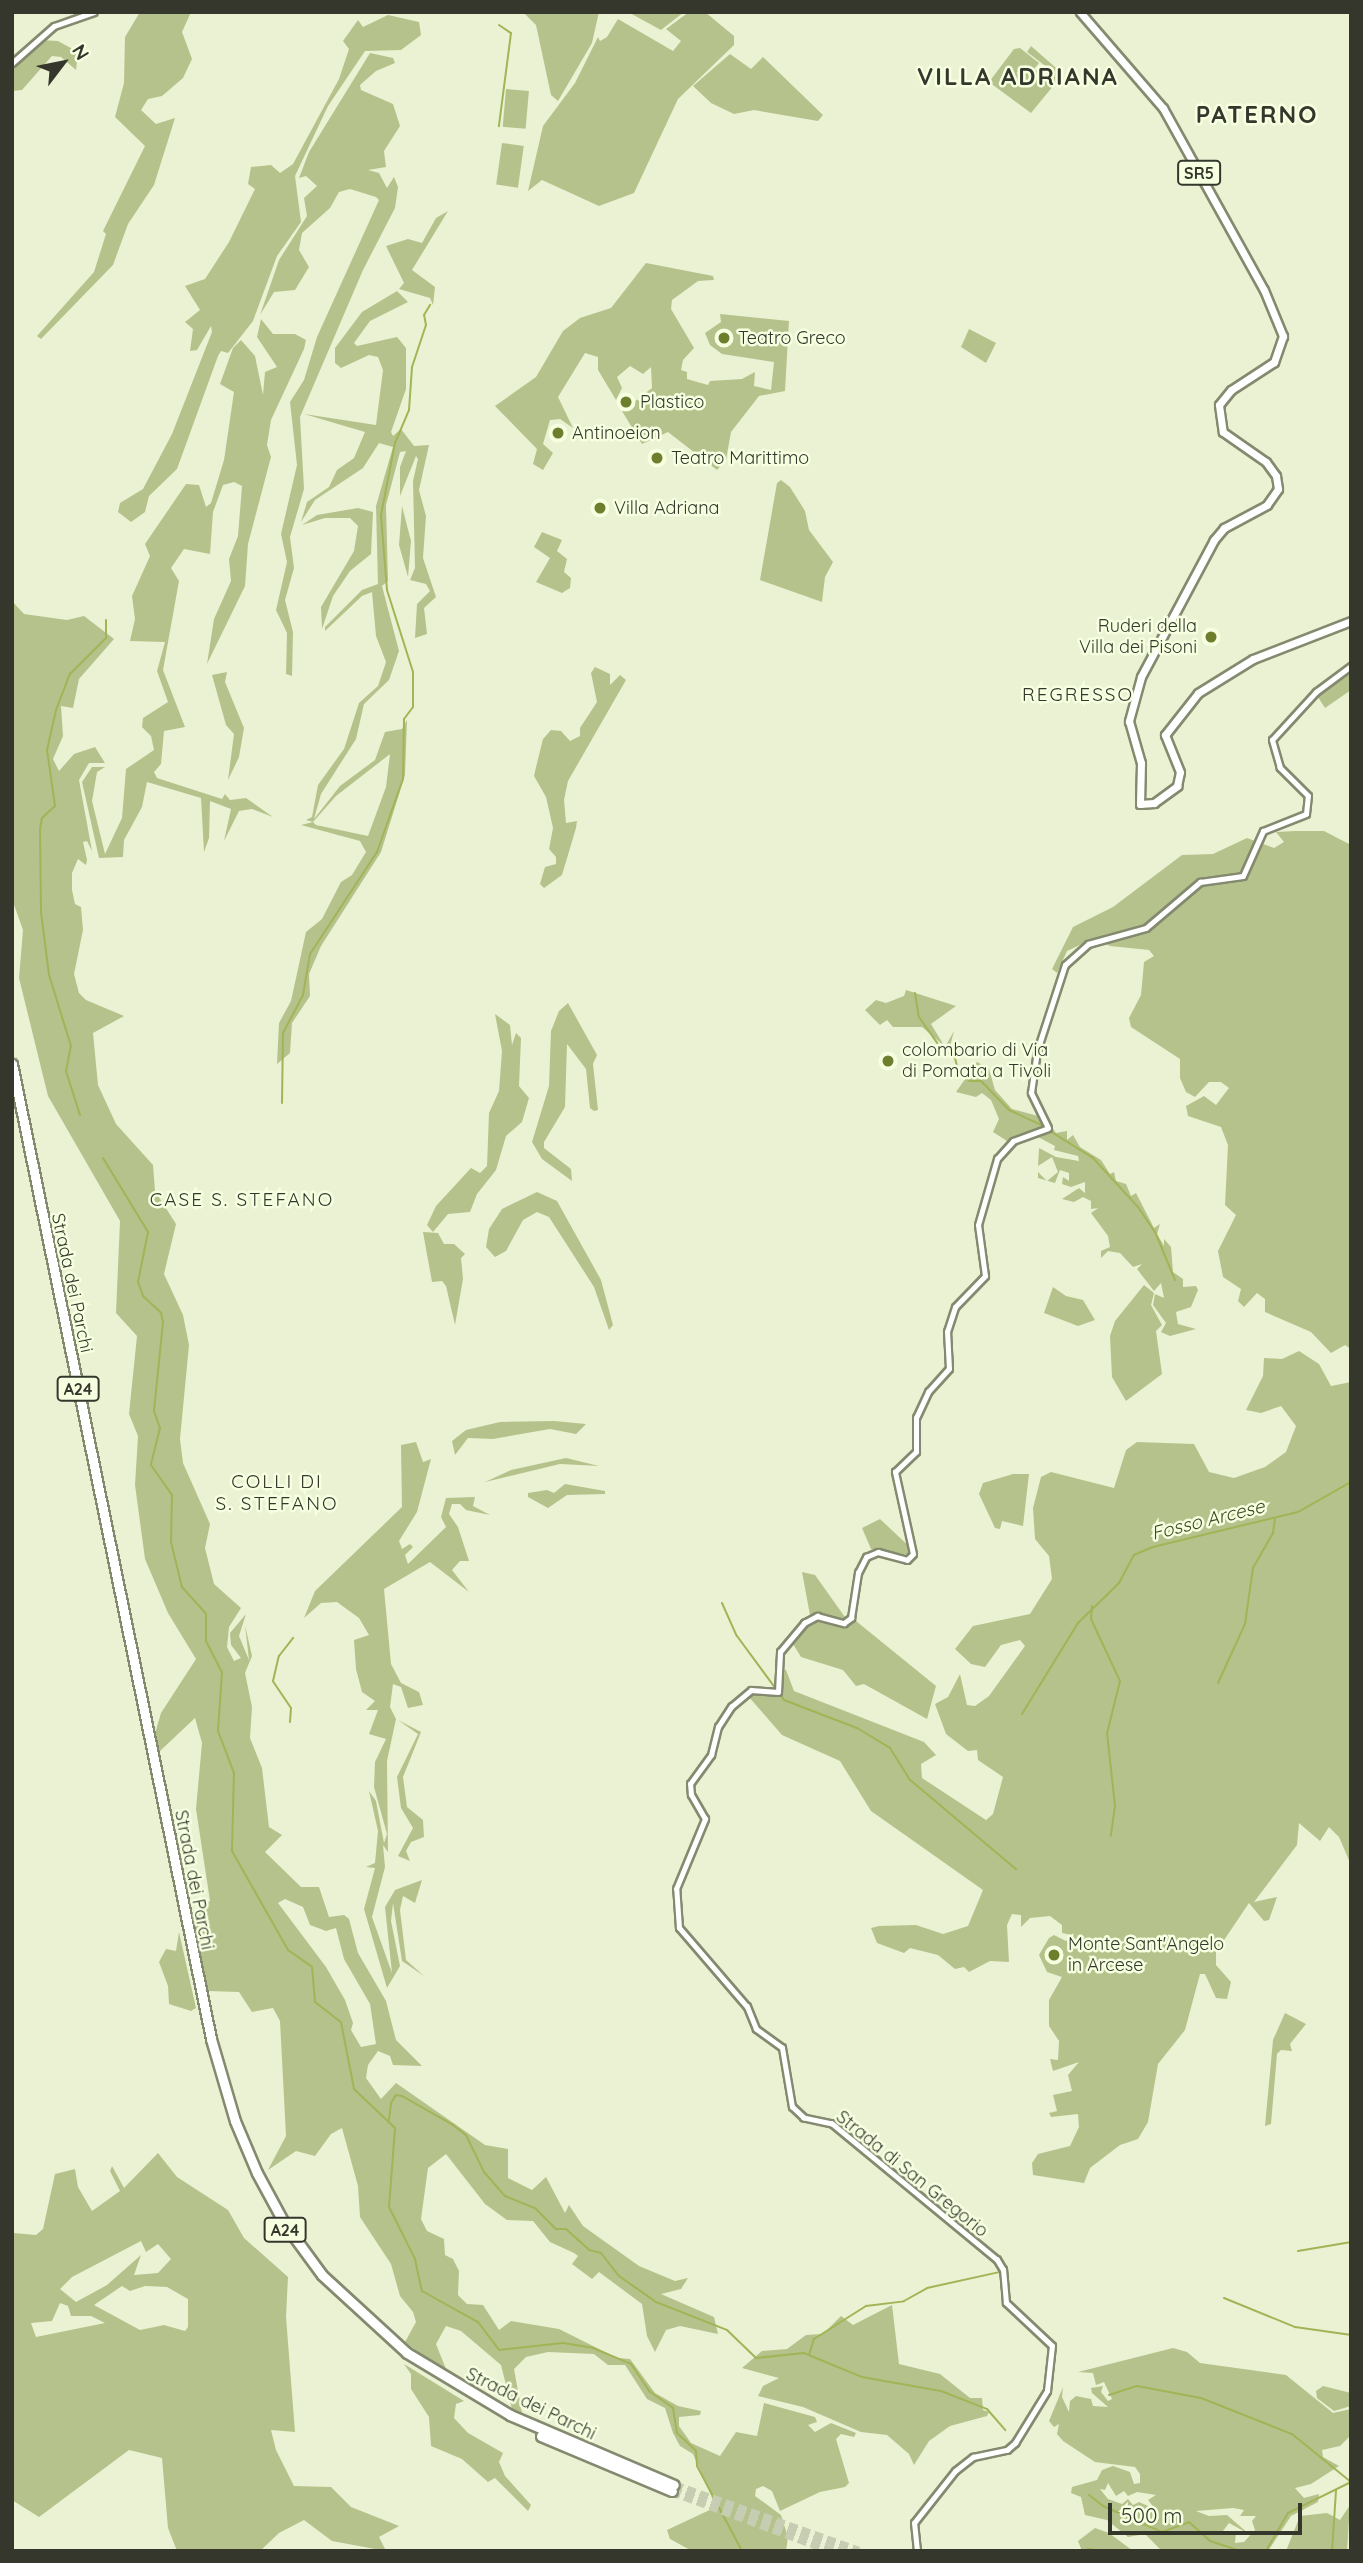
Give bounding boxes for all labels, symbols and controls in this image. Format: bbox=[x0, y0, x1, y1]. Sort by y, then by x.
north arrow bbox=[28, 28, 98, 98]
text: N bbox=[67, 40, 95, 64]
district label: VILLA ADRIANA bbox=[919, 63, 1117, 91]
district label: PATERNO bbox=[1197, 101, 1317, 129]
road number: SR5 bbox=[1176, 160, 1222, 186]
place label: Teatro Greco bbox=[738, 327, 846, 349]
marker: Teatro Greco bbox=[716, 330, 732, 346]
place label: Plastico bbox=[640, 391, 704, 413]
marker: Plastico bbox=[618, 394, 634, 410]
place label: Antinoeion bbox=[572, 422, 661, 444]
marker: Antinoeion bbox=[550, 425, 566, 441]
place label: Teatro Marittimo bbox=[671, 447, 809, 469]
marker: Teatro Marittimo bbox=[649, 450, 665, 466]
place label: Villa Adriana bbox=[614, 497, 719, 519]
marker: Villa Adriana bbox=[592, 500, 608, 516]
place label: Ruderi della Villa dei Pisoni bbox=[1079, 616, 1197, 658]
marker: Ruderi della Villa dei Pisoni bbox=[1203, 629, 1219, 645]
district label: REGRESSO bbox=[1023, 684, 1133, 706]
place label: colombario di Via di Pomata a Tivoli bbox=[902, 1040, 1051, 1082]
marker: colombario di Via di Pomata a Tivoli bbox=[880, 1053, 896, 1069]
district label: CASE S. STEFANO bbox=[152, 1189, 332, 1211]
street label: Strada dei Parchi bbox=[47, 1211, 97, 1355]
road number: A24 bbox=[55, 1376, 101, 1401]
district label: COLLI DI S. STEFANO bbox=[217, 1471, 337, 1515]
water label: Fosso Arcese bbox=[1149, 1495, 1267, 1545]
street label: Strada dei Parchi bbox=[170, 1808, 218, 1952]
place label: Monte Sant'Angelo in Arcese bbox=[1068, 1934, 1224, 1976]
marker: Monte Sant'Angelo in Arcese bbox=[1046, 1947, 1062, 1963]
street label: Strada di San Gregorio bbox=[832, 2106, 992, 2242]
road number: A24 bbox=[262, 2218, 308, 2242]
street label: Strada dei Parchi bbox=[462, 2363, 600, 2445]
scale bar bbox=[1111, 2490, 1305, 2534]
text: 500 m bbox=[1121, 2502, 1182, 2528]

